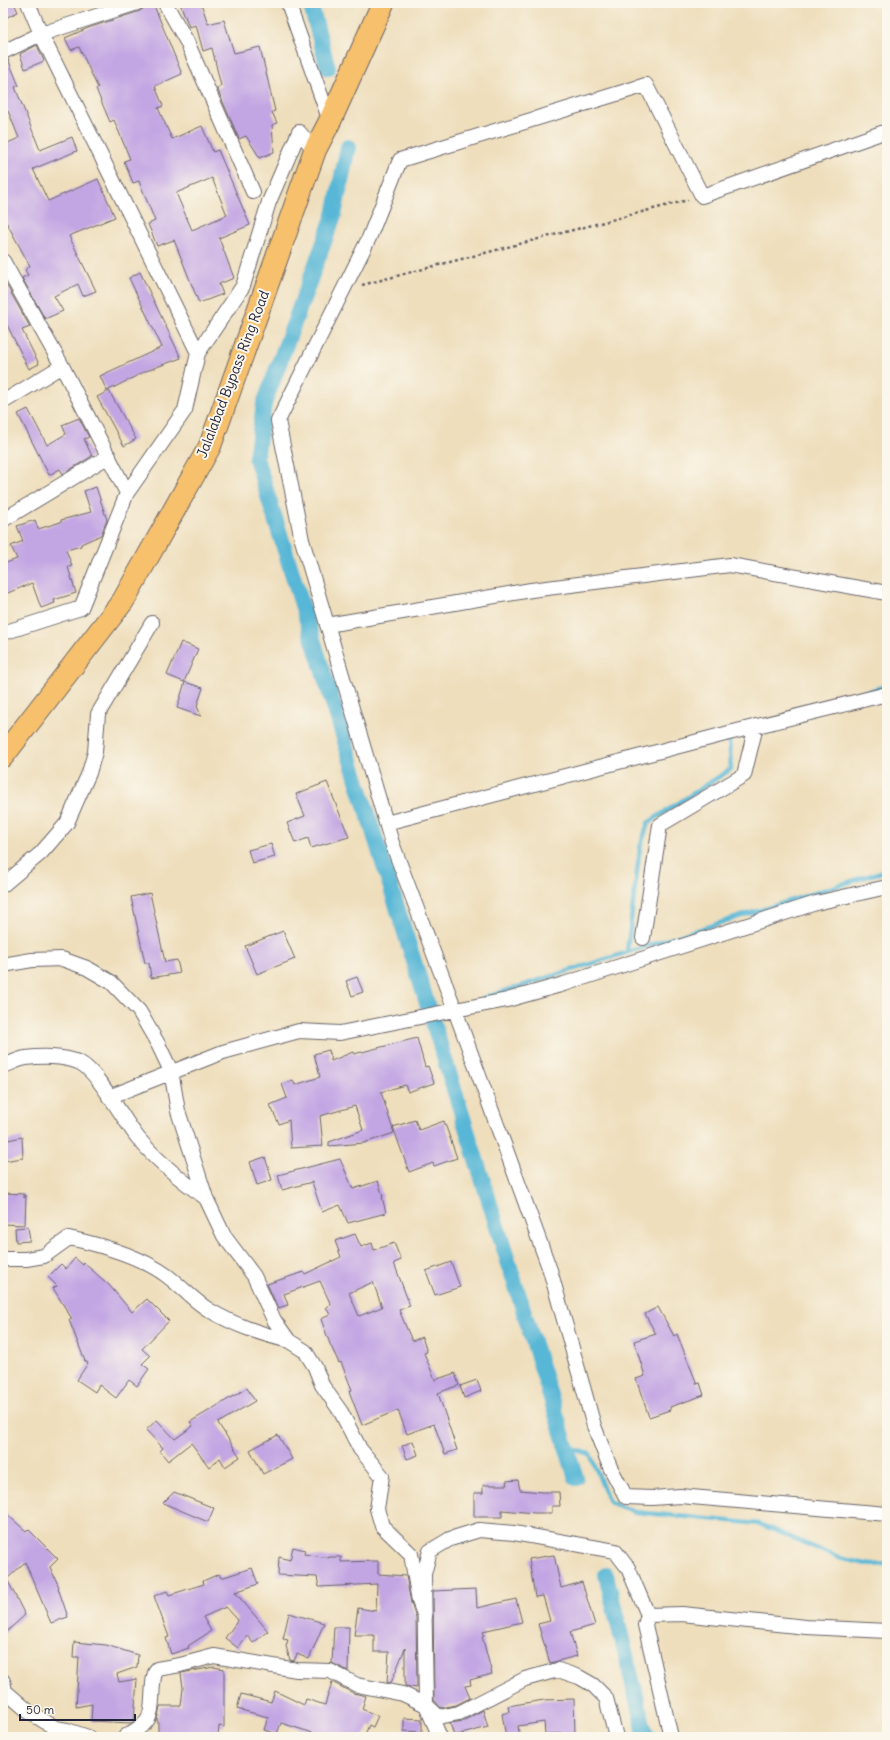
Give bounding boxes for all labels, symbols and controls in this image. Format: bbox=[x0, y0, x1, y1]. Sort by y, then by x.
street label: Jalalabad Bypass Ring Road bbox=[193, 288, 273, 460]
scale bar bbox=[20, 1696, 135, 1722]
text: 50 m bbox=[26, 1702, 55, 1717]

